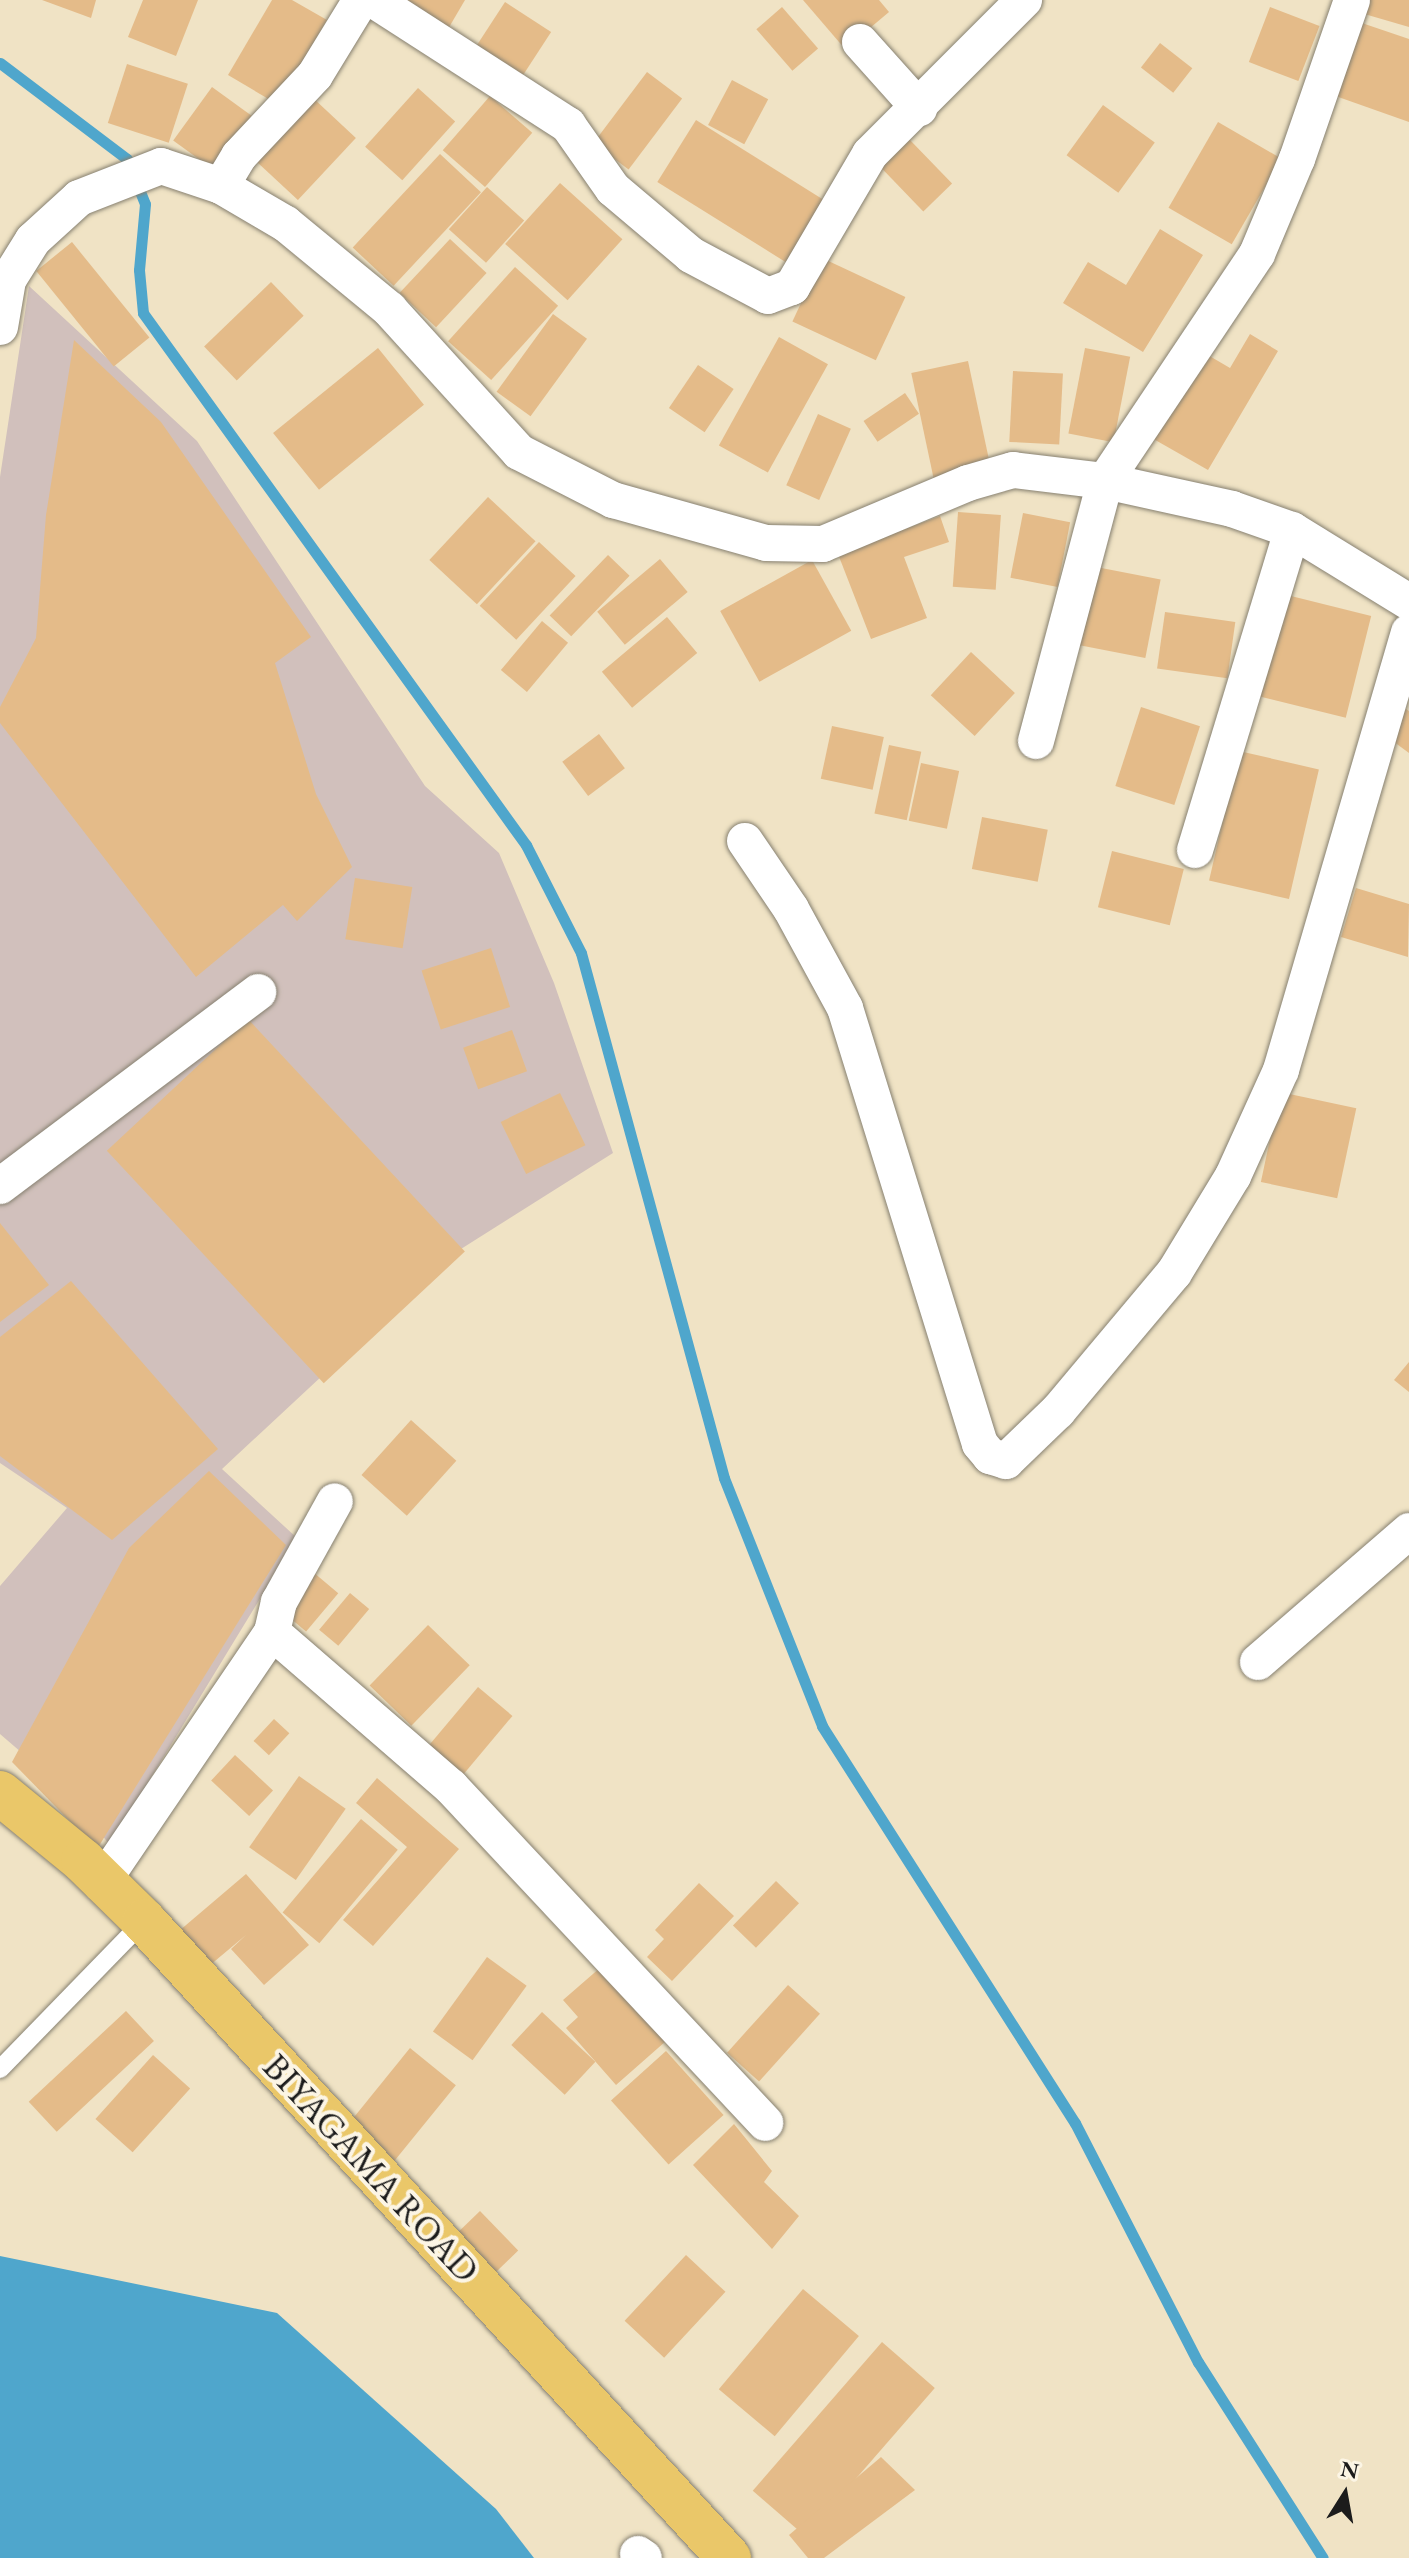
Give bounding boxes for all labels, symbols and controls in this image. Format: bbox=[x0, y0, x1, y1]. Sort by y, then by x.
street label: BIYAGAMA ROAD bbox=[254, 2045, 488, 2291]
north arrow bbox=[1305, 2454, 1385, 2534]
text: N bbox=[1338, 2454, 1361, 2486]

